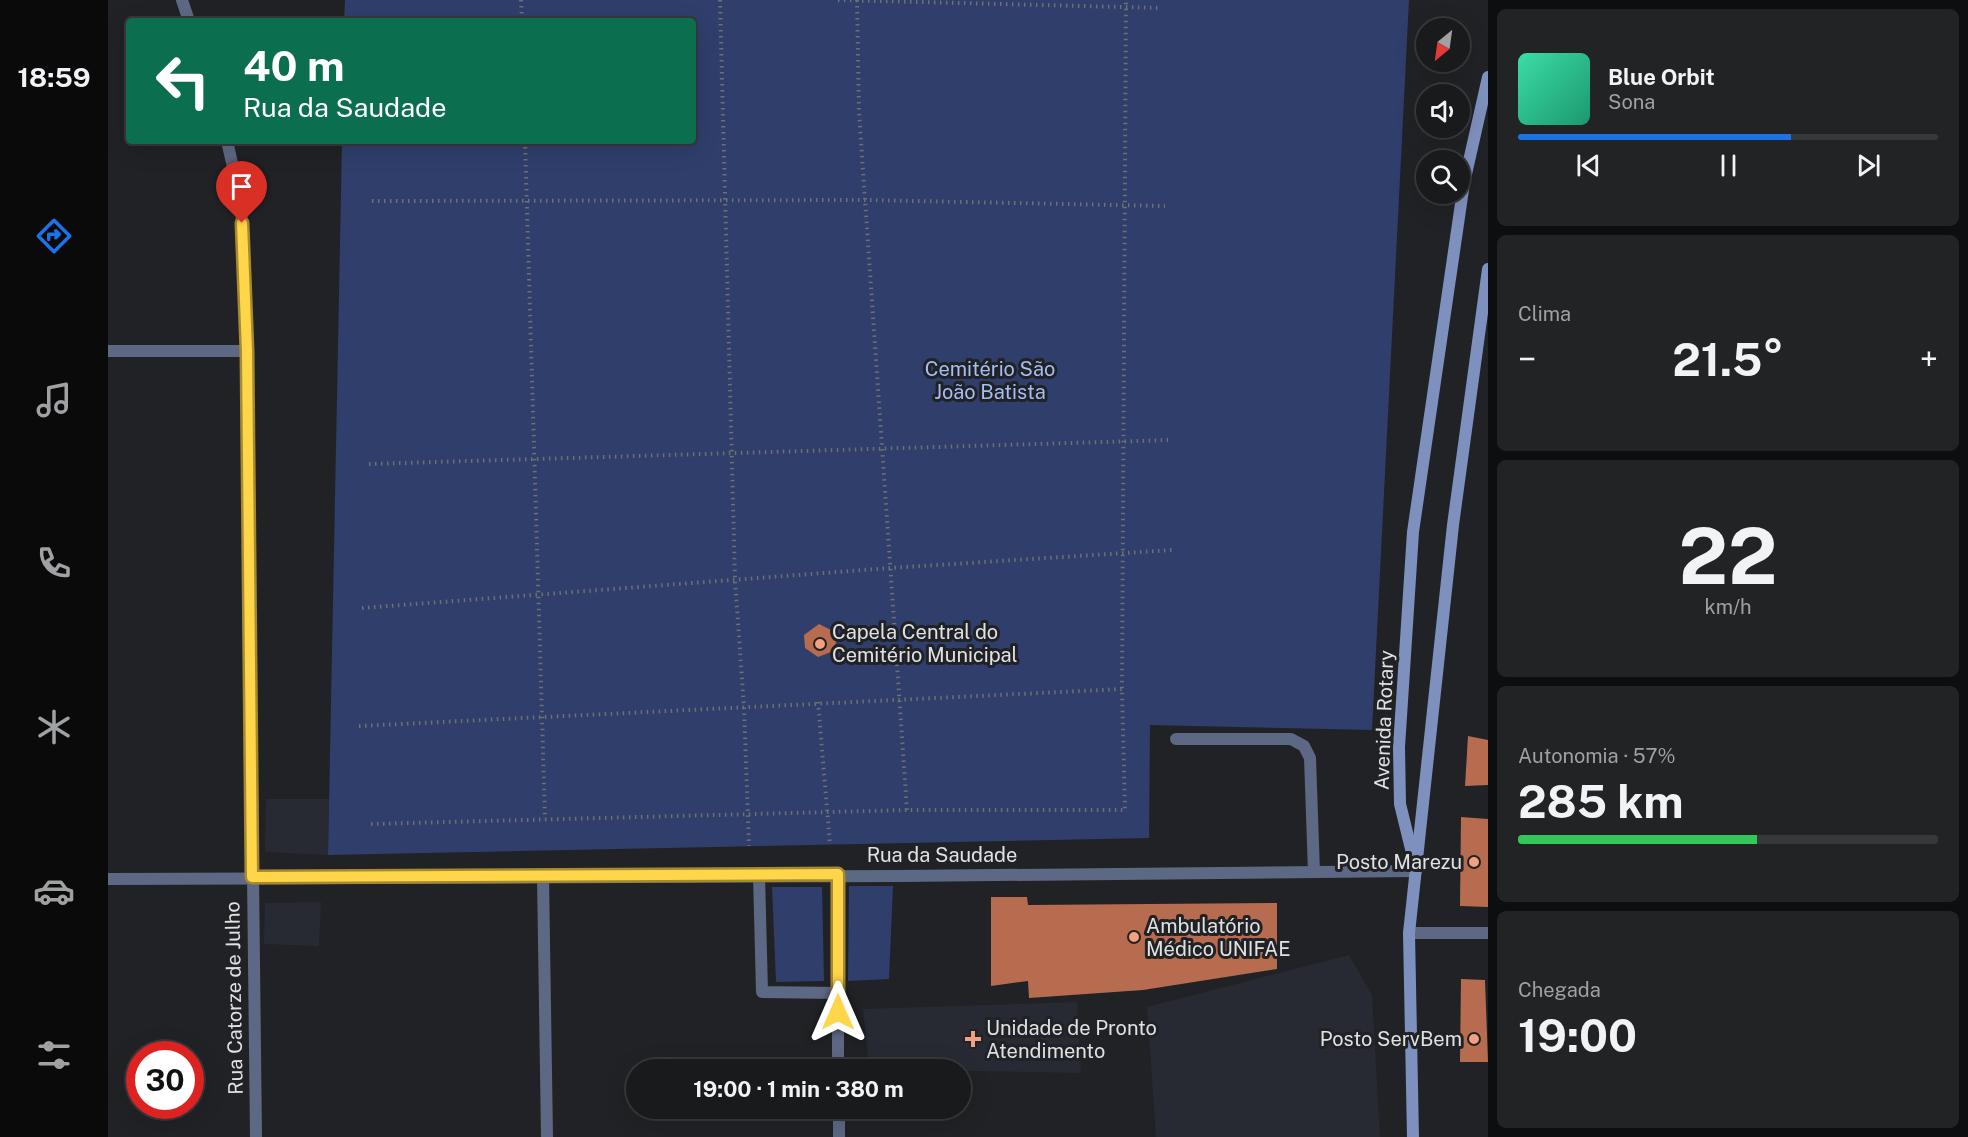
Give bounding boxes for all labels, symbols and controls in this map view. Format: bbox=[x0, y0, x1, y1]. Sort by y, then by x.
north arrow bbox=[1416, 18, 1470, 72]
map controls bbox=[1416, 18, 1470, 204]
text: 40 m bbox=[243, 41, 345, 90]
icon: left bbox=[144, 42, 222, 120]
text: 18:59 bbox=[18, 61, 90, 93]
text: Blue Orbit bbox=[1608, 64, 1715, 90]
button: sound bbox=[1416, 84, 1470, 138]
text: Sona bbox=[1608, 90, 1655, 114]
text: Rua da Saudade bbox=[243, 91, 447, 123]
icon: previous bbox=[1572, 149, 1605, 182]
icon: pause bbox=[1712, 149, 1745, 182]
icon: next bbox=[1852, 149, 1885, 182]
button: search bbox=[1416, 150, 1470, 204]
pin bbox=[216, 161, 267, 223]
icon: arrive bbox=[225, 170, 258, 203]
icon: directions bbox=[33, 215, 75, 257]
text: Clima bbox=[1518, 302, 1571, 326]
text: 21.5° bbox=[1672, 333, 1784, 386]
text: − bbox=[1518, 340, 1536, 378]
text: + bbox=[1920, 340, 1938, 378]
park label: Cemitério São João Batista bbox=[925, 357, 1055, 404]
icon: music bbox=[33, 379, 75, 421]
text: 22 bbox=[1678, 510, 1778, 602]
icon: phone bbox=[33, 542, 75, 584]
text: km/h bbox=[1704, 595, 1752, 619]
place label: Capela Central do Cemitério Municipal bbox=[832, 620, 1018, 667]
marker: Capela Central do Cemitério Municipal bbox=[813, 637, 827, 651]
street label: Avenida Rotary bbox=[1370, 649, 1398, 790]
icon: climate bbox=[33, 706, 75, 748]
text: Autonomia · 57% bbox=[1518, 744, 1676, 768]
text: 285 km bbox=[1518, 775, 1684, 828]
street label: Rua da Saudade bbox=[867, 843, 1017, 867]
place label: Posto Marezu bbox=[1336, 850, 1462, 874]
marker: Posto Marezu bbox=[1467, 855, 1481, 869]
icon: car bbox=[33, 870, 75, 912]
street label: Rua Catorze de Julho bbox=[220, 901, 248, 1095]
place label: Ambulatório Médico UNIFAE bbox=[1146, 914, 1291, 961]
marker: Ambulatório Médico UNIFAE bbox=[1127, 930, 1141, 944]
text: Chegada bbox=[1518, 978, 1601, 1002]
position arrow bbox=[806, 980, 870, 1044]
text: 19:00 bbox=[1518, 1009, 1637, 1062]
place label: Unidade de Pronto Atendimento bbox=[986, 1016, 1157, 1063]
place label: Posto ServBem bbox=[1320, 1027, 1462, 1051]
marker: Unidade de Pronto Atendimento bbox=[964, 1030, 982, 1048]
marker: Posto ServBem bbox=[1467, 1032, 1481, 1046]
icon: filters bbox=[33, 1034, 75, 1076]
speed limit sign: 30 bbox=[126, 1041, 204, 1119]
text: 19:00 · 1 min · 380 m bbox=[693, 1076, 904, 1102]

